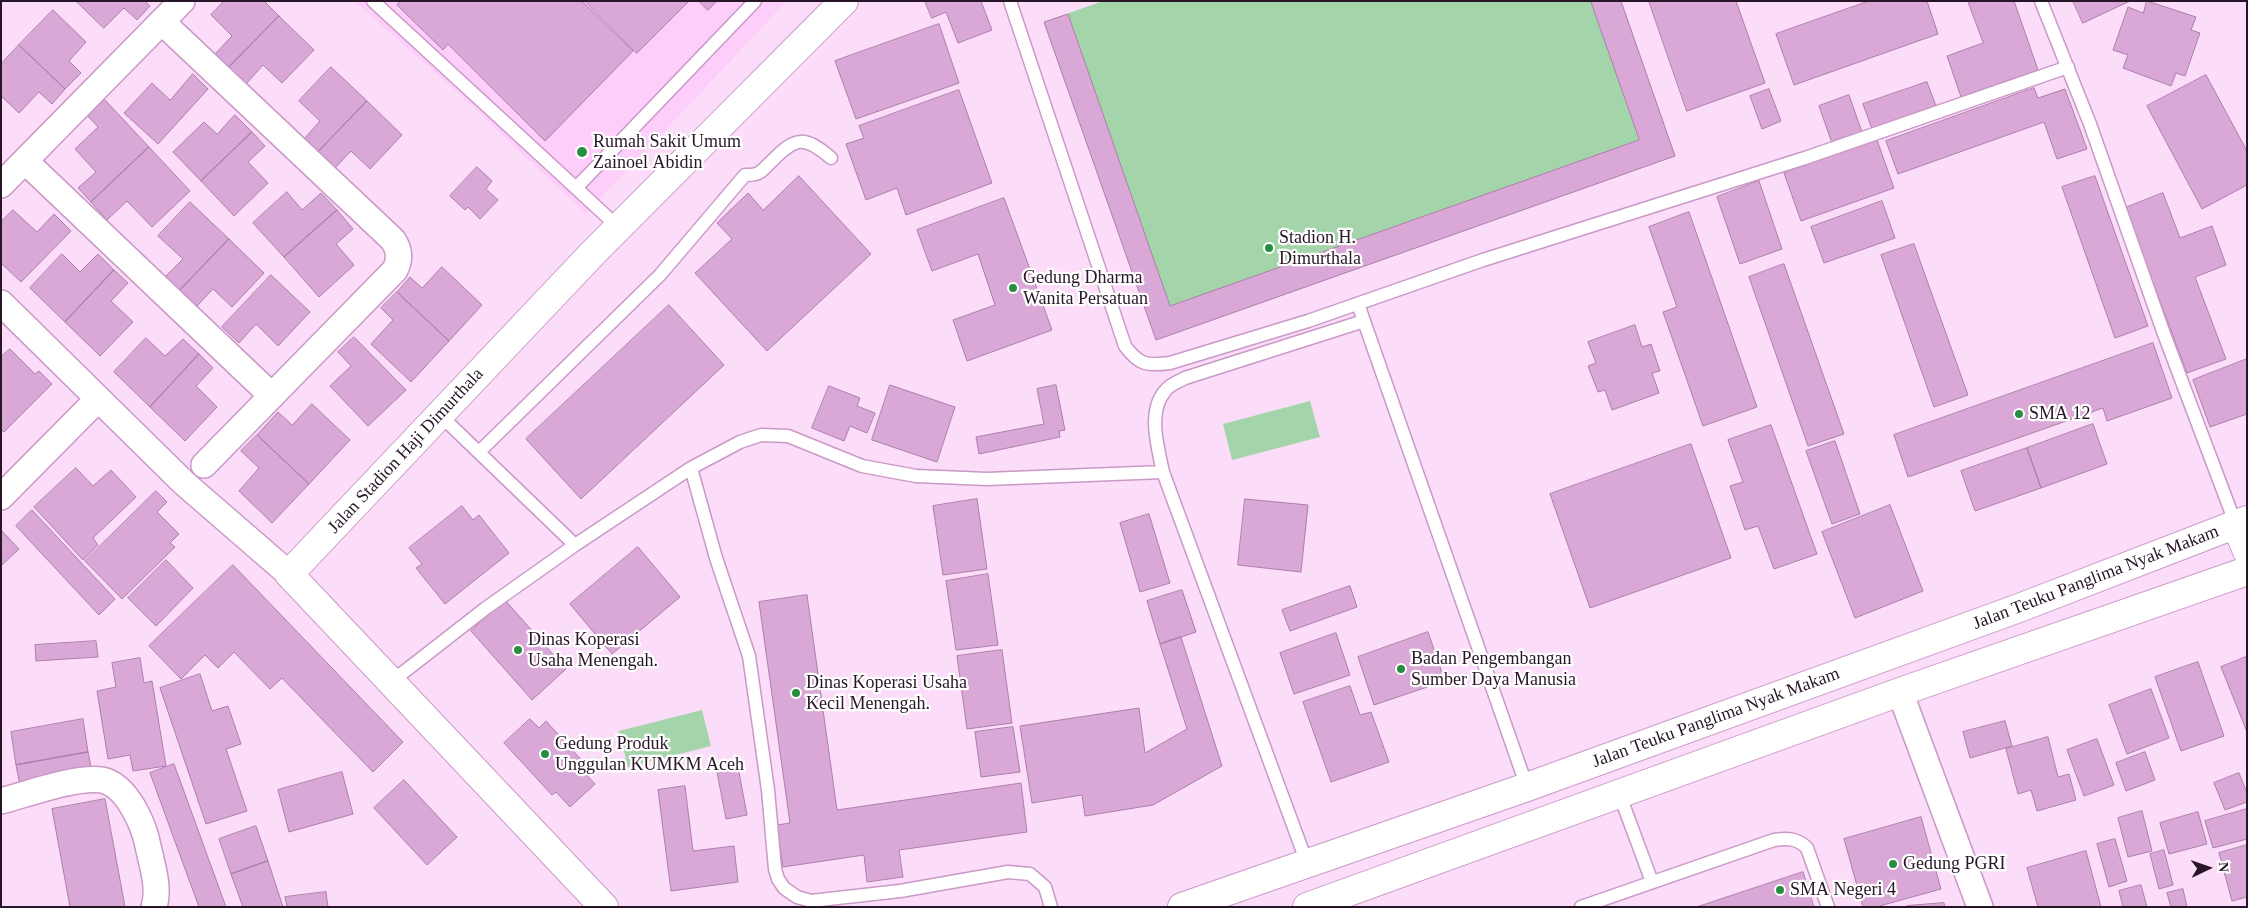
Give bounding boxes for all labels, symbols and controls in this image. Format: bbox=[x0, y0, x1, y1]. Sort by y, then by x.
place label: Rumah Sakit Umum Zainoel Abidin bbox=[593, 131, 741, 173]
marker: Rumah Sakit Umum Zainoel Abidin bbox=[575, 145, 589, 159]
place label: Stadion H. Dimurthala bbox=[1279, 227, 1361, 270]
marker: Stadion H. Dimurthala bbox=[1263, 242, 1275, 254]
place label: Gedung Dharma Wanita Persatuan bbox=[1023, 267, 1148, 310]
marker: Gedung Dharma Wanita Persatuan bbox=[1007, 282, 1019, 294]
street label: Jalan Stadion Haji Dimurthala bbox=[324, 364, 488, 538]
place label: SMA 12 bbox=[2029, 403, 2091, 425]
marker: SMA 12 bbox=[2013, 408, 2025, 420]
street label: Jalan Teuku Panglima Nyak Makam bbox=[1970, 521, 2222, 635]
place label: Dinas Koperasi Usaha Menengah. bbox=[528, 629, 658, 672]
marker: Dinas Koperasi Usaha Menengah. bbox=[512, 644, 524, 656]
place label: Badan Pengembangan Sumber Daya Manusia bbox=[1411, 648, 1576, 691]
marker: Badan Pengembangan Sumber Daya Manusia bbox=[1395, 663, 1407, 675]
street label: Jalan Teuku Panglima Nyak Makam bbox=[1589, 663, 1843, 773]
place label: Dinas Koperasi Usaha Kecil Menengah. bbox=[806, 672, 967, 714]
marker: Dinas Koperasi Usaha Kecil Menengah. bbox=[790, 687, 802, 699]
place label: Gedung Produk Unggulan KUMKM Aceh bbox=[555, 733, 744, 776]
marker: Gedung Produk Unggulan KUMKM Aceh bbox=[539, 748, 551, 760]
north arrow bbox=[2183, 843, 2233, 893]
place label: Gedung PGRI bbox=[1903, 853, 2005, 875]
marker: Gedung PGRI bbox=[1887, 858, 1899, 870]
text: N bbox=[2216, 862, 2231, 873]
place label: SMA Negeri 4 bbox=[1790, 879, 1896, 901]
marker: SMA Negeri 4 bbox=[1774, 884, 1786, 896]

